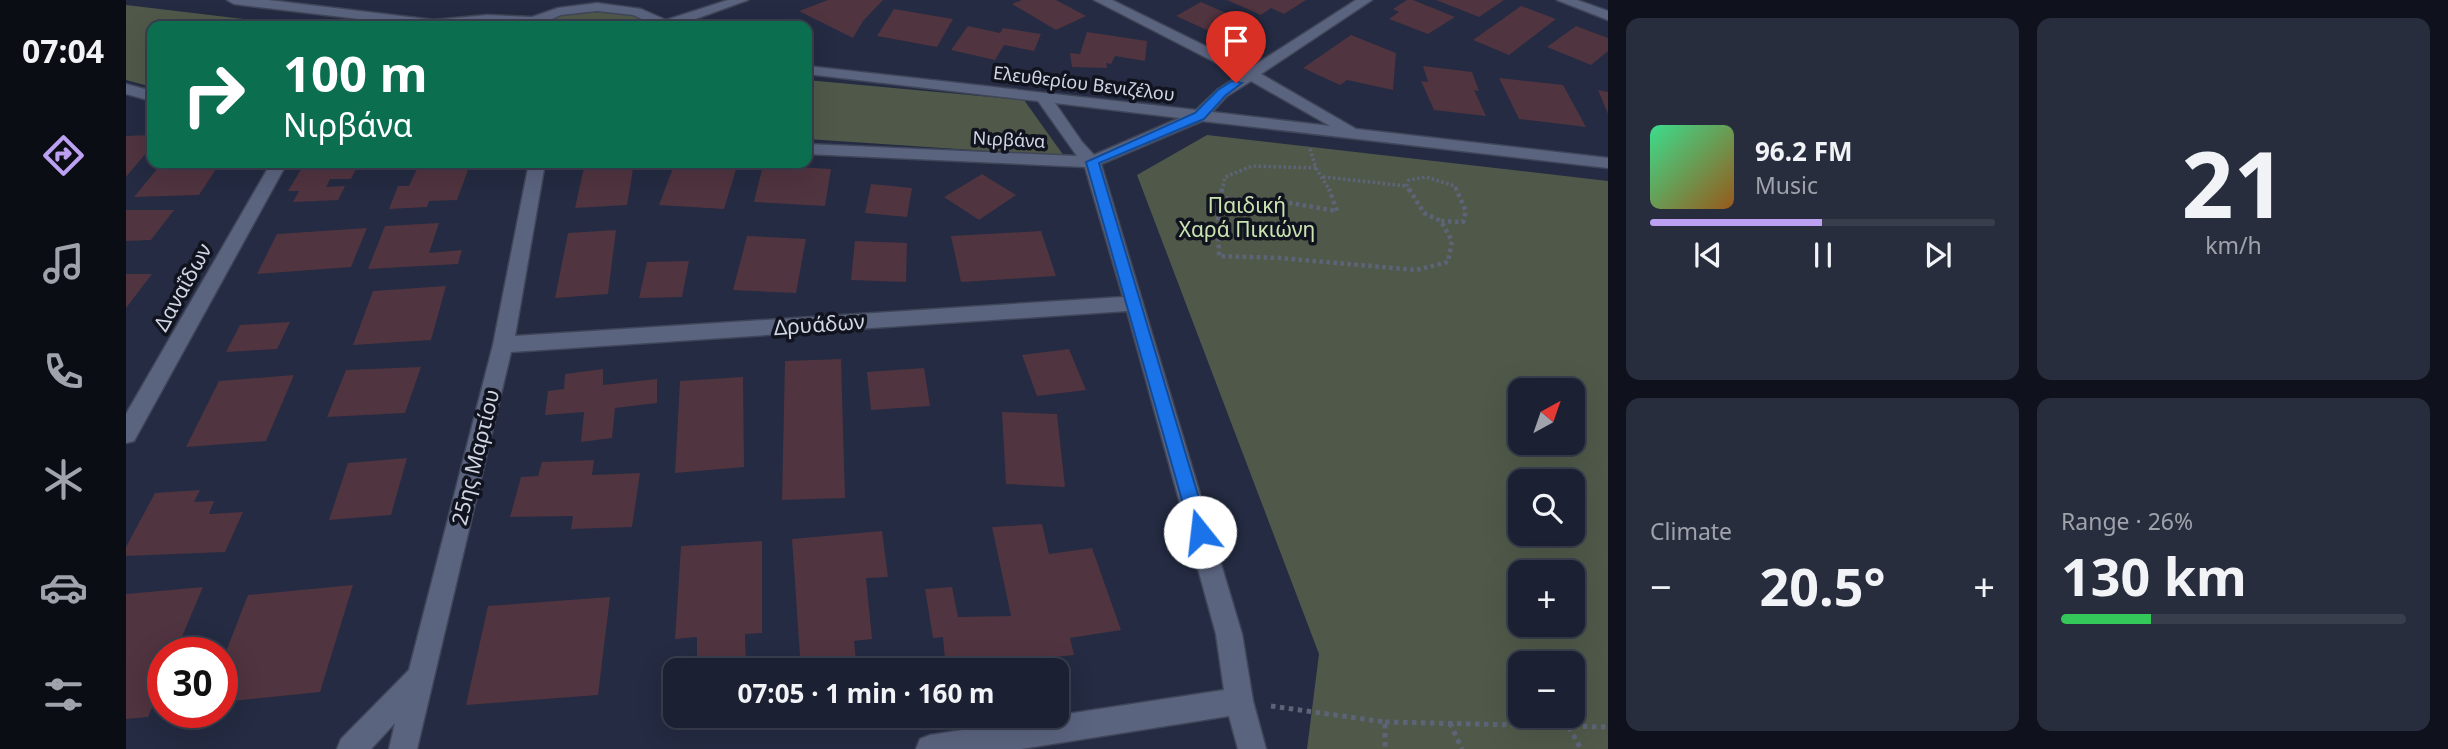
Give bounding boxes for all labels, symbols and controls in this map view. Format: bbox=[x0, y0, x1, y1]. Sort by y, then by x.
pin bbox=[1206, 11, 1266, 83]
icon: arrive bbox=[1217, 22, 1255, 60]
text: 07:04 bbox=[22, 29, 104, 72]
text: 100 m bbox=[283, 40, 428, 106]
icon: right bbox=[168, 49, 259, 140]
street label: Ελευθερίου Βενιζέλου bbox=[992, 60, 1176, 106]
text: Νιρβάνα bbox=[283, 103, 413, 146]
text: 21 bbox=[2181, 121, 2286, 245]
street label: Νιρβάνα bbox=[972, 125, 1046, 153]
icon: directions bbox=[39, 131, 88, 180]
text: 96.2 FM bbox=[1755, 133, 1852, 169]
text: Music bbox=[1755, 169, 1818, 201]
park label: Παιδική Χαρά Πικιώνη bbox=[1179, 191, 1315, 243]
text: km/h bbox=[2205, 229, 2262, 261]
icon: previous bbox=[1689, 236, 1727, 274]
icon: pause bbox=[1804, 236, 1842, 274]
icon: next bbox=[1919, 236, 1957, 274]
street label: Δαναΐδων bbox=[146, 238, 218, 336]
icon: music bbox=[39, 239, 88, 288]
street label: Δρυάδων bbox=[773, 307, 866, 341]
icon: phone bbox=[39, 347, 88, 396]
north arrow bbox=[1508, 378, 1586, 455]
map controls bbox=[1508, 378, 1585, 728]
street label: 25ης Μαρτίου bbox=[445, 386, 505, 528]
icon: climate bbox=[39, 455, 88, 504]
button: search bbox=[1508, 469, 1585, 546]
position arrow bbox=[1163, 495, 1237, 569]
text: Range · 26% bbox=[2061, 505, 2193, 537]
text: Climate bbox=[1650, 515, 1732, 547]
text: 130 km bbox=[2061, 540, 2247, 611]
text: 20.5° bbox=[1760, 550, 1885, 621]
button: + bbox=[1508, 560, 1585, 637]
text: − bbox=[1650, 560, 1672, 612]
text: + bbox=[1973, 560, 1995, 612]
icon: car bbox=[39, 563, 88, 612]
speed limit sign: 30 bbox=[147, 637, 238, 728]
button: − bbox=[1508, 651, 1585, 728]
icon: filters bbox=[39, 670, 88, 719]
text: 07:05 · 1 min · 160 m bbox=[738, 675, 994, 711]

